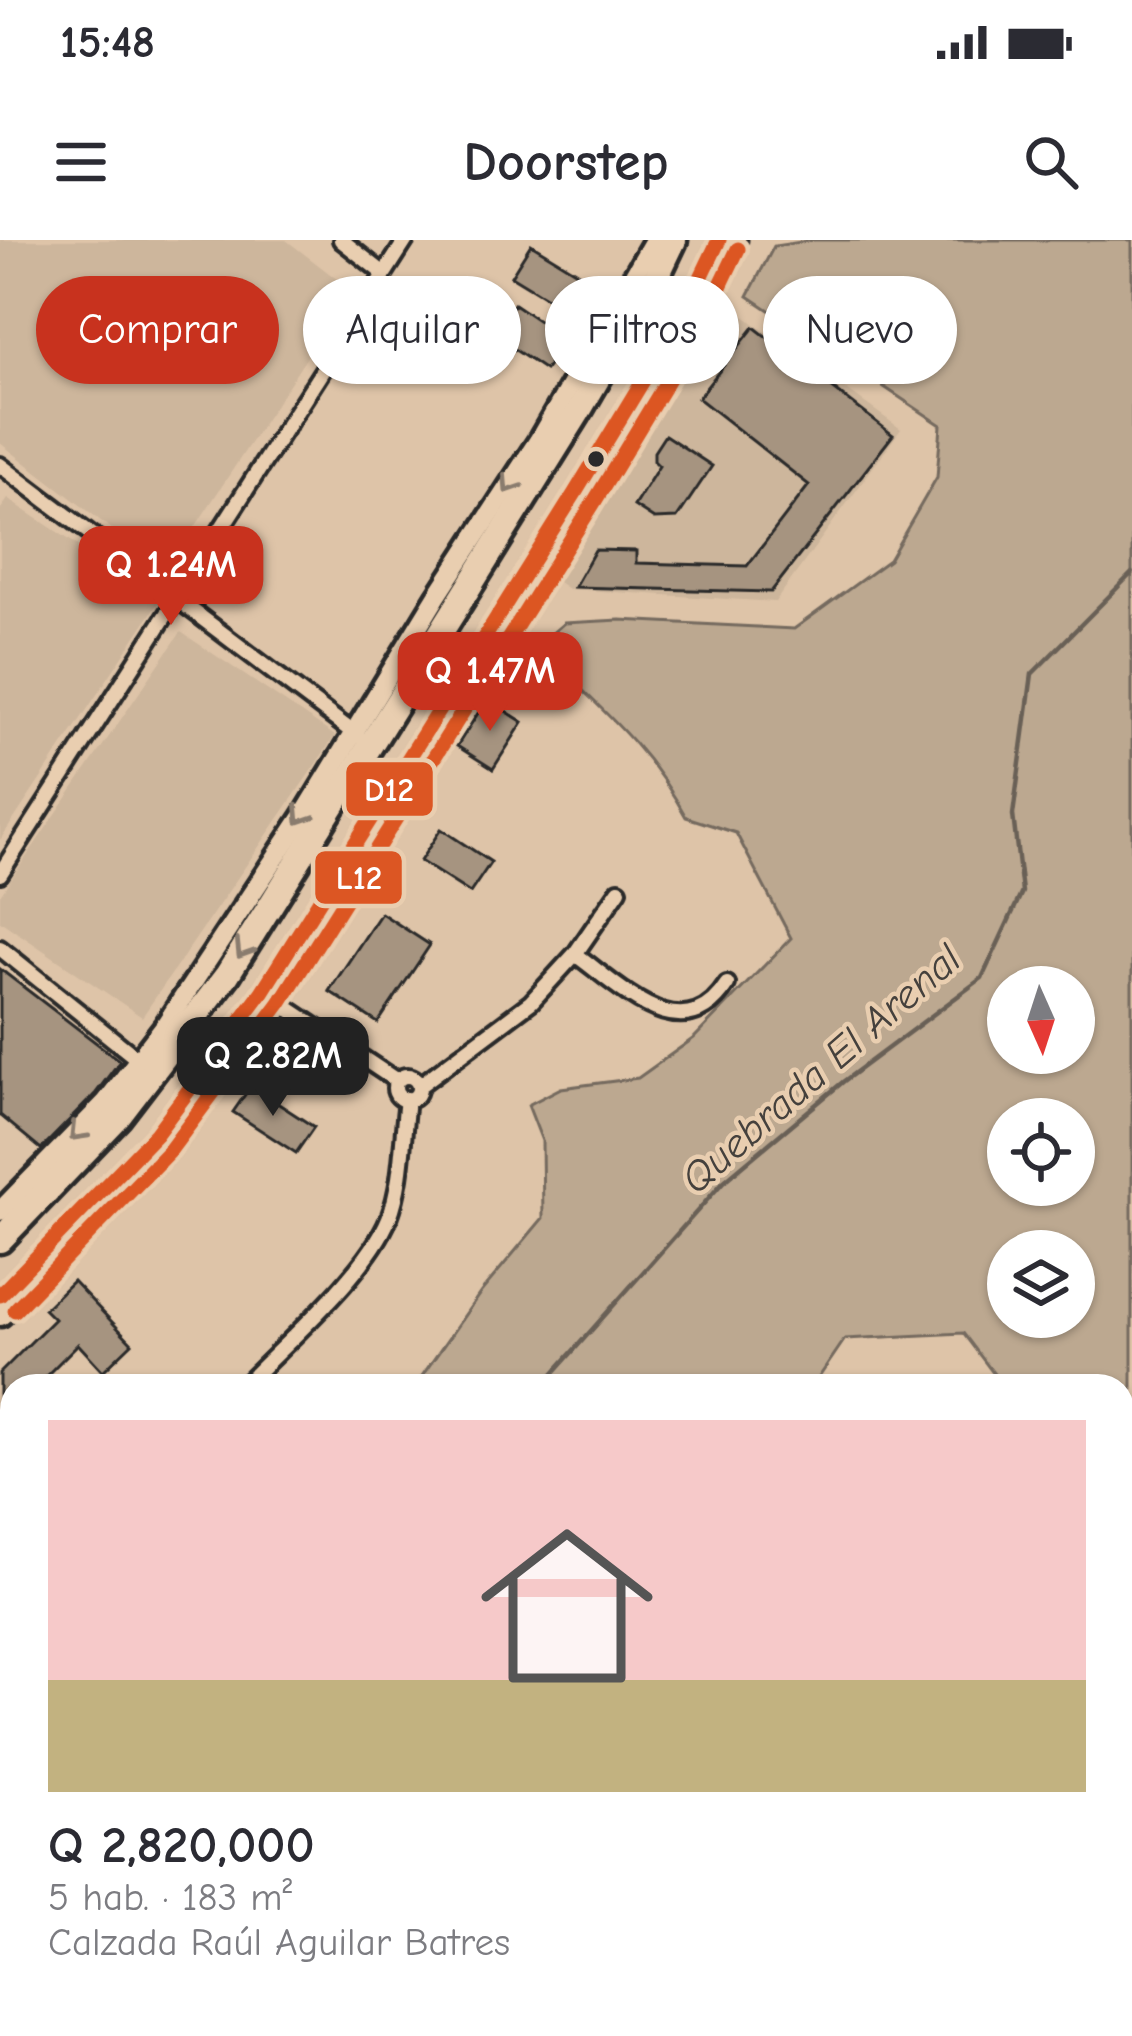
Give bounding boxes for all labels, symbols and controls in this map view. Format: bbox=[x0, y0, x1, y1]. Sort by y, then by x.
text: 15:48 bbox=[60, 16, 155, 68]
icon: menu bbox=[48, 129, 114, 195]
icon: search bbox=[1018, 129, 1084, 195]
text: Doorstep bbox=[463, 131, 669, 194]
chip: Comprar bbox=[36, 276, 279, 384]
chip: Alquilar bbox=[303, 276, 521, 384]
chip: Filtros bbox=[545, 276, 739, 384]
chip: Nuevo bbox=[763, 276, 957, 384]
unlabelled marker bbox=[585, 448, 607, 470]
one-way arrow bbox=[502, 472, 524, 494]
pin: Q 1.24M bbox=[60, 526, 282, 628]
text: Q 1.24M bbox=[105, 542, 237, 587]
pin: Q 1.47M bbox=[379, 632, 601, 734]
text: Q 1.47M bbox=[425, 648, 555, 693]
line badge: D12 bbox=[344, 760, 435, 818]
text: D12 bbox=[364, 771, 414, 809]
one-way arrow bbox=[295, 802, 317, 824]
line badge: L12 bbox=[313, 849, 404, 906]
text: L12 bbox=[336, 859, 382, 897]
water label: Quebrada El Arenal bbox=[671, 934, 971, 1204]
one-way arrow bbox=[234, 937, 257, 959]
north arrow bbox=[987, 966, 1095, 1074]
map controls bbox=[987, 966, 1095, 1338]
pin: Q 2.82M bbox=[162, 1017, 384, 1119]
text: Q 2.82M bbox=[204, 1033, 342, 1078]
button: locate bbox=[987, 1098, 1095, 1206]
one-way arrow bbox=[69, 1119, 91, 1141]
button: layers bbox=[987, 1230, 1095, 1338]
icon: home bbox=[459, 1498, 675, 1714]
text: Q 2,820,000 bbox=[48, 1816, 315, 1875]
text: 5 hab. · 183 m² bbox=[48, 1875, 292, 1920]
text: Calzada Raúl Aguilar Batres bbox=[48, 1920, 510, 1965]

